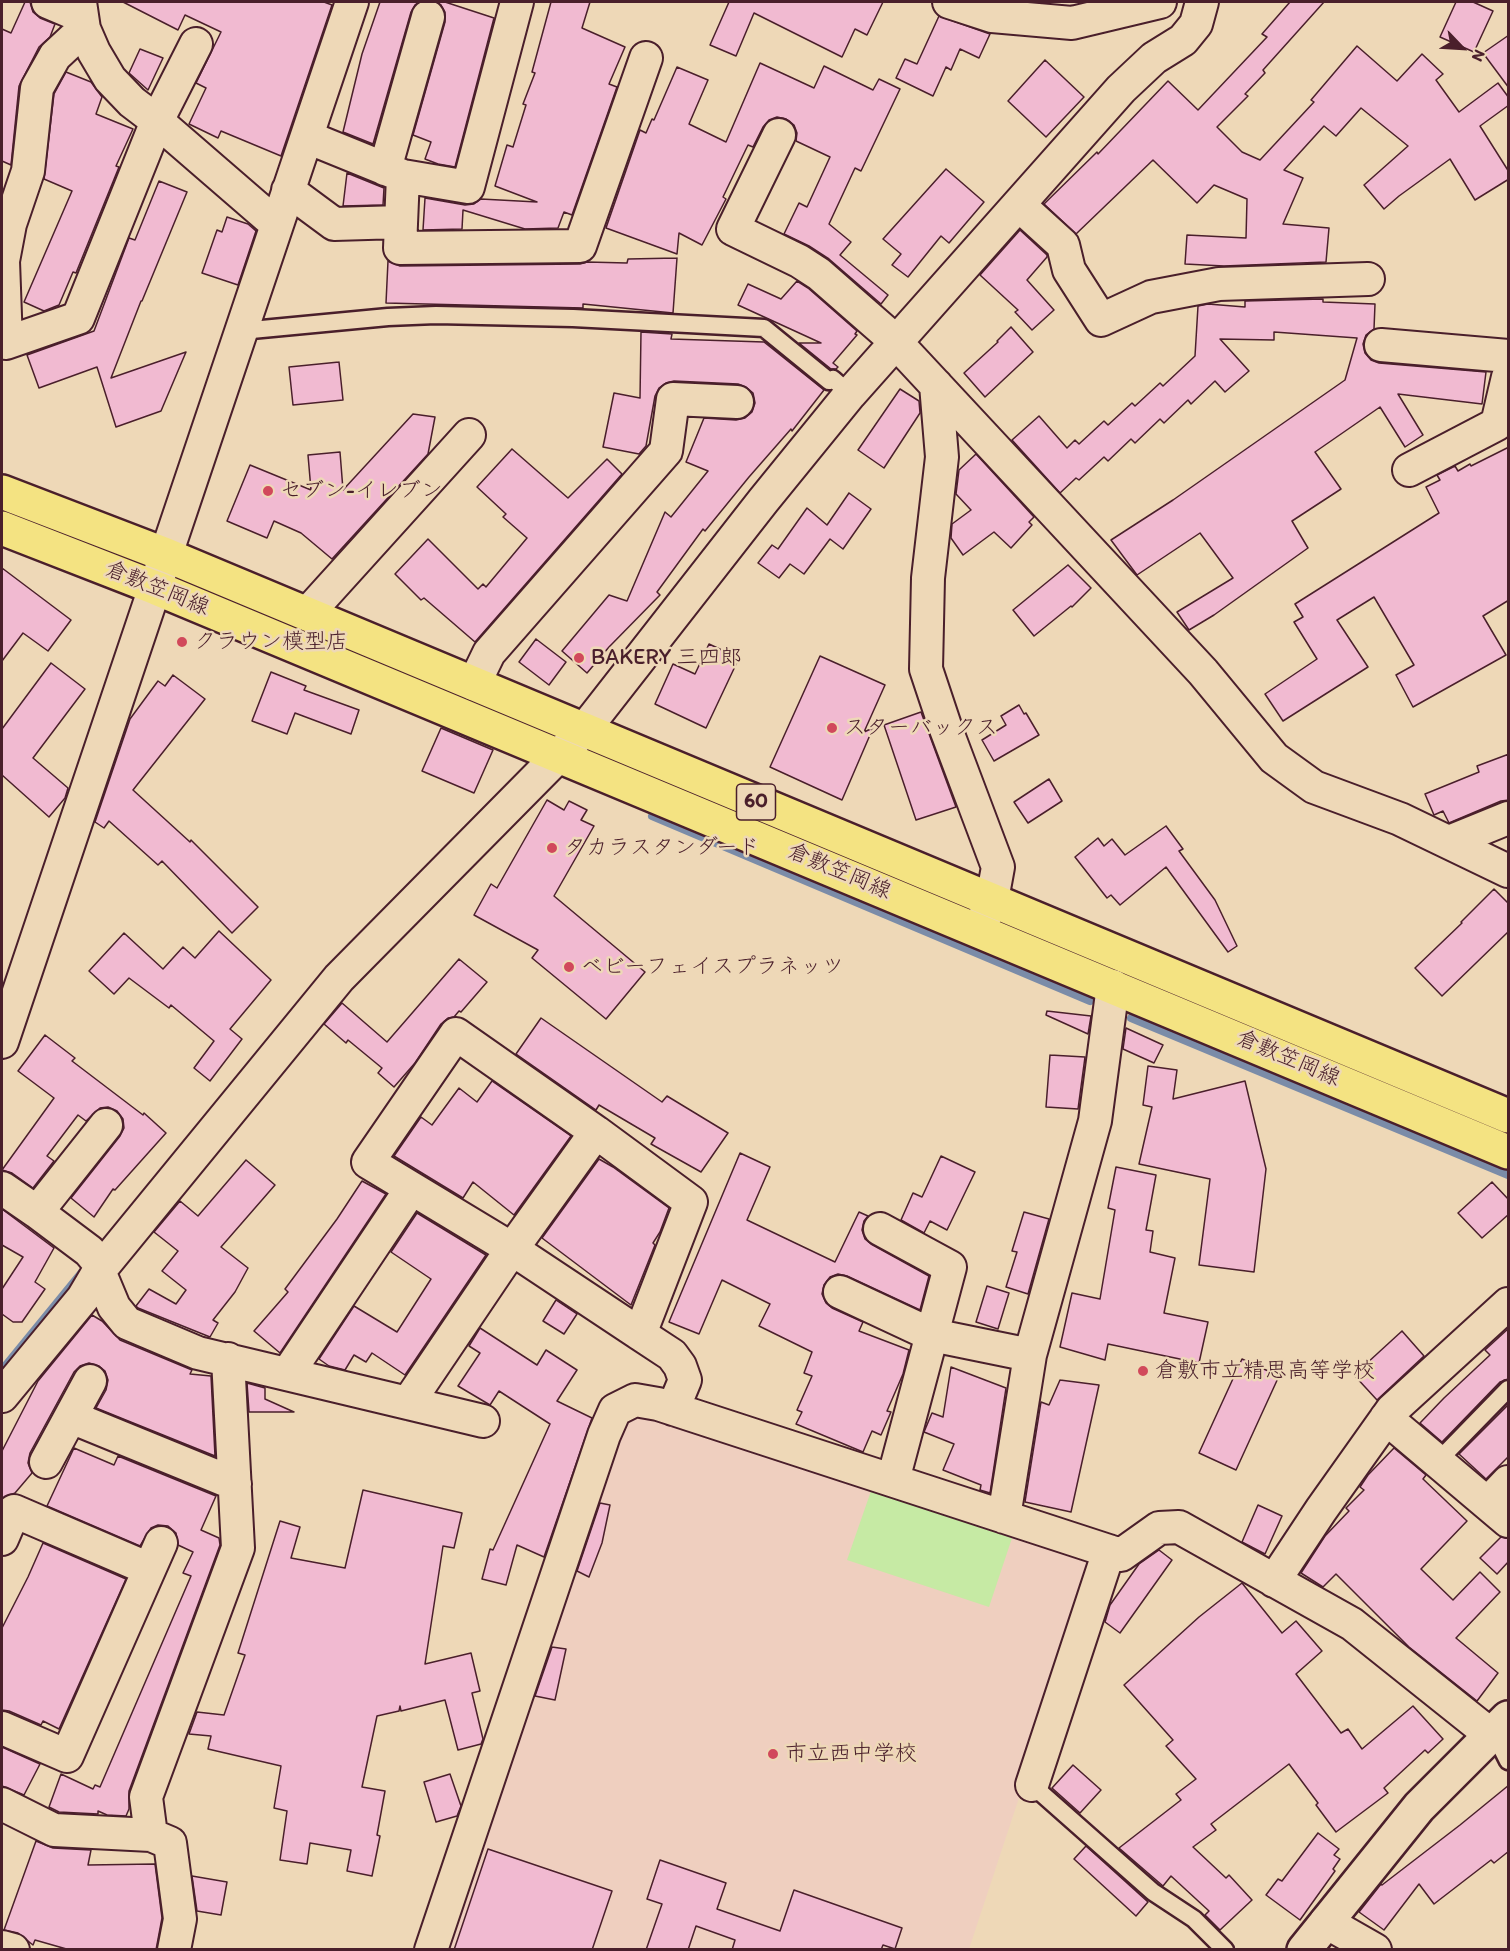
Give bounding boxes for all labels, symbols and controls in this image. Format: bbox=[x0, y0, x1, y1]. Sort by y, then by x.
north arrow bbox=[1432, 18, 1492, 78]
text: N bbox=[1468, 47, 1490, 65]
place label: セブン-イレブン bbox=[280, 478, 443, 504]
marker: セブン-イレブン bbox=[261, 484, 275, 498]
street label: 倉敷笠岡線 bbox=[101, 556, 213, 622]
place label: クラウン模型店 bbox=[194, 629, 348, 655]
marker: クラウン模型店 bbox=[175, 635, 189, 649]
place label: BAKERY 三四郎 bbox=[591, 645, 742, 671]
marker: BAKERY 三四郎 bbox=[572, 651, 586, 665]
place label: スターバックス bbox=[844, 715, 998, 741]
marker: スターバックス bbox=[825, 721, 839, 735]
road number: 60 bbox=[736, 784, 776, 820]
place label: タカラスタンダード bbox=[564, 835, 760, 861]
street label: 倉敷笠岡線 bbox=[783, 838, 895, 906]
marker: タカラスタンダード bbox=[545, 841, 559, 855]
place label: ベビーフェイスプラネッツ bbox=[581, 954, 844, 980]
marker: ベビーフェイスプラネッツ bbox=[562, 960, 576, 974]
street label: 倉敷笠岡線 bbox=[1232, 1025, 1344, 1093]
place label: 倉敷市立精思高等学校 bbox=[1155, 1358, 1375, 1384]
marker: 倉敷市立精思高等学校 bbox=[1136, 1364, 1150, 1378]
place label: 市立西中学校 bbox=[785, 1741, 917, 1767]
marker: 市立西中学校 bbox=[766, 1747, 780, 1761]

